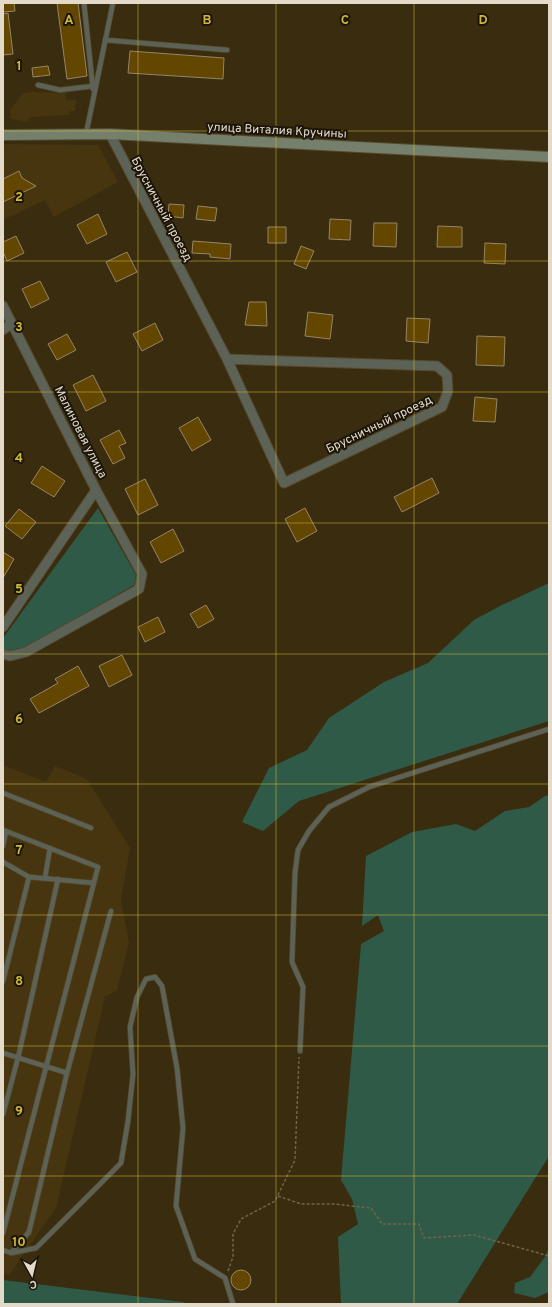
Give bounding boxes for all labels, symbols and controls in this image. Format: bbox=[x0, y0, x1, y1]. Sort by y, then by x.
text: A bbox=[64, 13, 74, 29]
text: B bbox=[203, 13, 212, 29]
text: C bbox=[341, 13, 349, 29]
text: D bbox=[478, 13, 488, 29]
text: 1 bbox=[16, 59, 22, 75]
street label: улица Виталия Кручины bbox=[207, 119, 347, 143]
street label: Брусничный проезд bbox=[127, 154, 195, 265]
text: 2 bbox=[15, 190, 23, 206]
text: 3 bbox=[15, 320, 23, 336]
street label: Малиновая улица bbox=[50, 384, 110, 481]
street label: Брусничный проезд bbox=[324, 392, 435, 458]
text: 4 bbox=[15, 451, 23, 467]
text: 5 bbox=[15, 582, 23, 598]
text: 6 bbox=[15, 712, 23, 728]
text: 7 bbox=[16, 843, 23, 859]
text: 8 bbox=[15, 974, 23, 990]
text: 9 bbox=[15, 1104, 23, 1120]
text: 10 bbox=[12, 1235, 26, 1251]
north arrow bbox=[12, 1255, 52, 1295]
text: С bbox=[29, 1276, 38, 1291]

